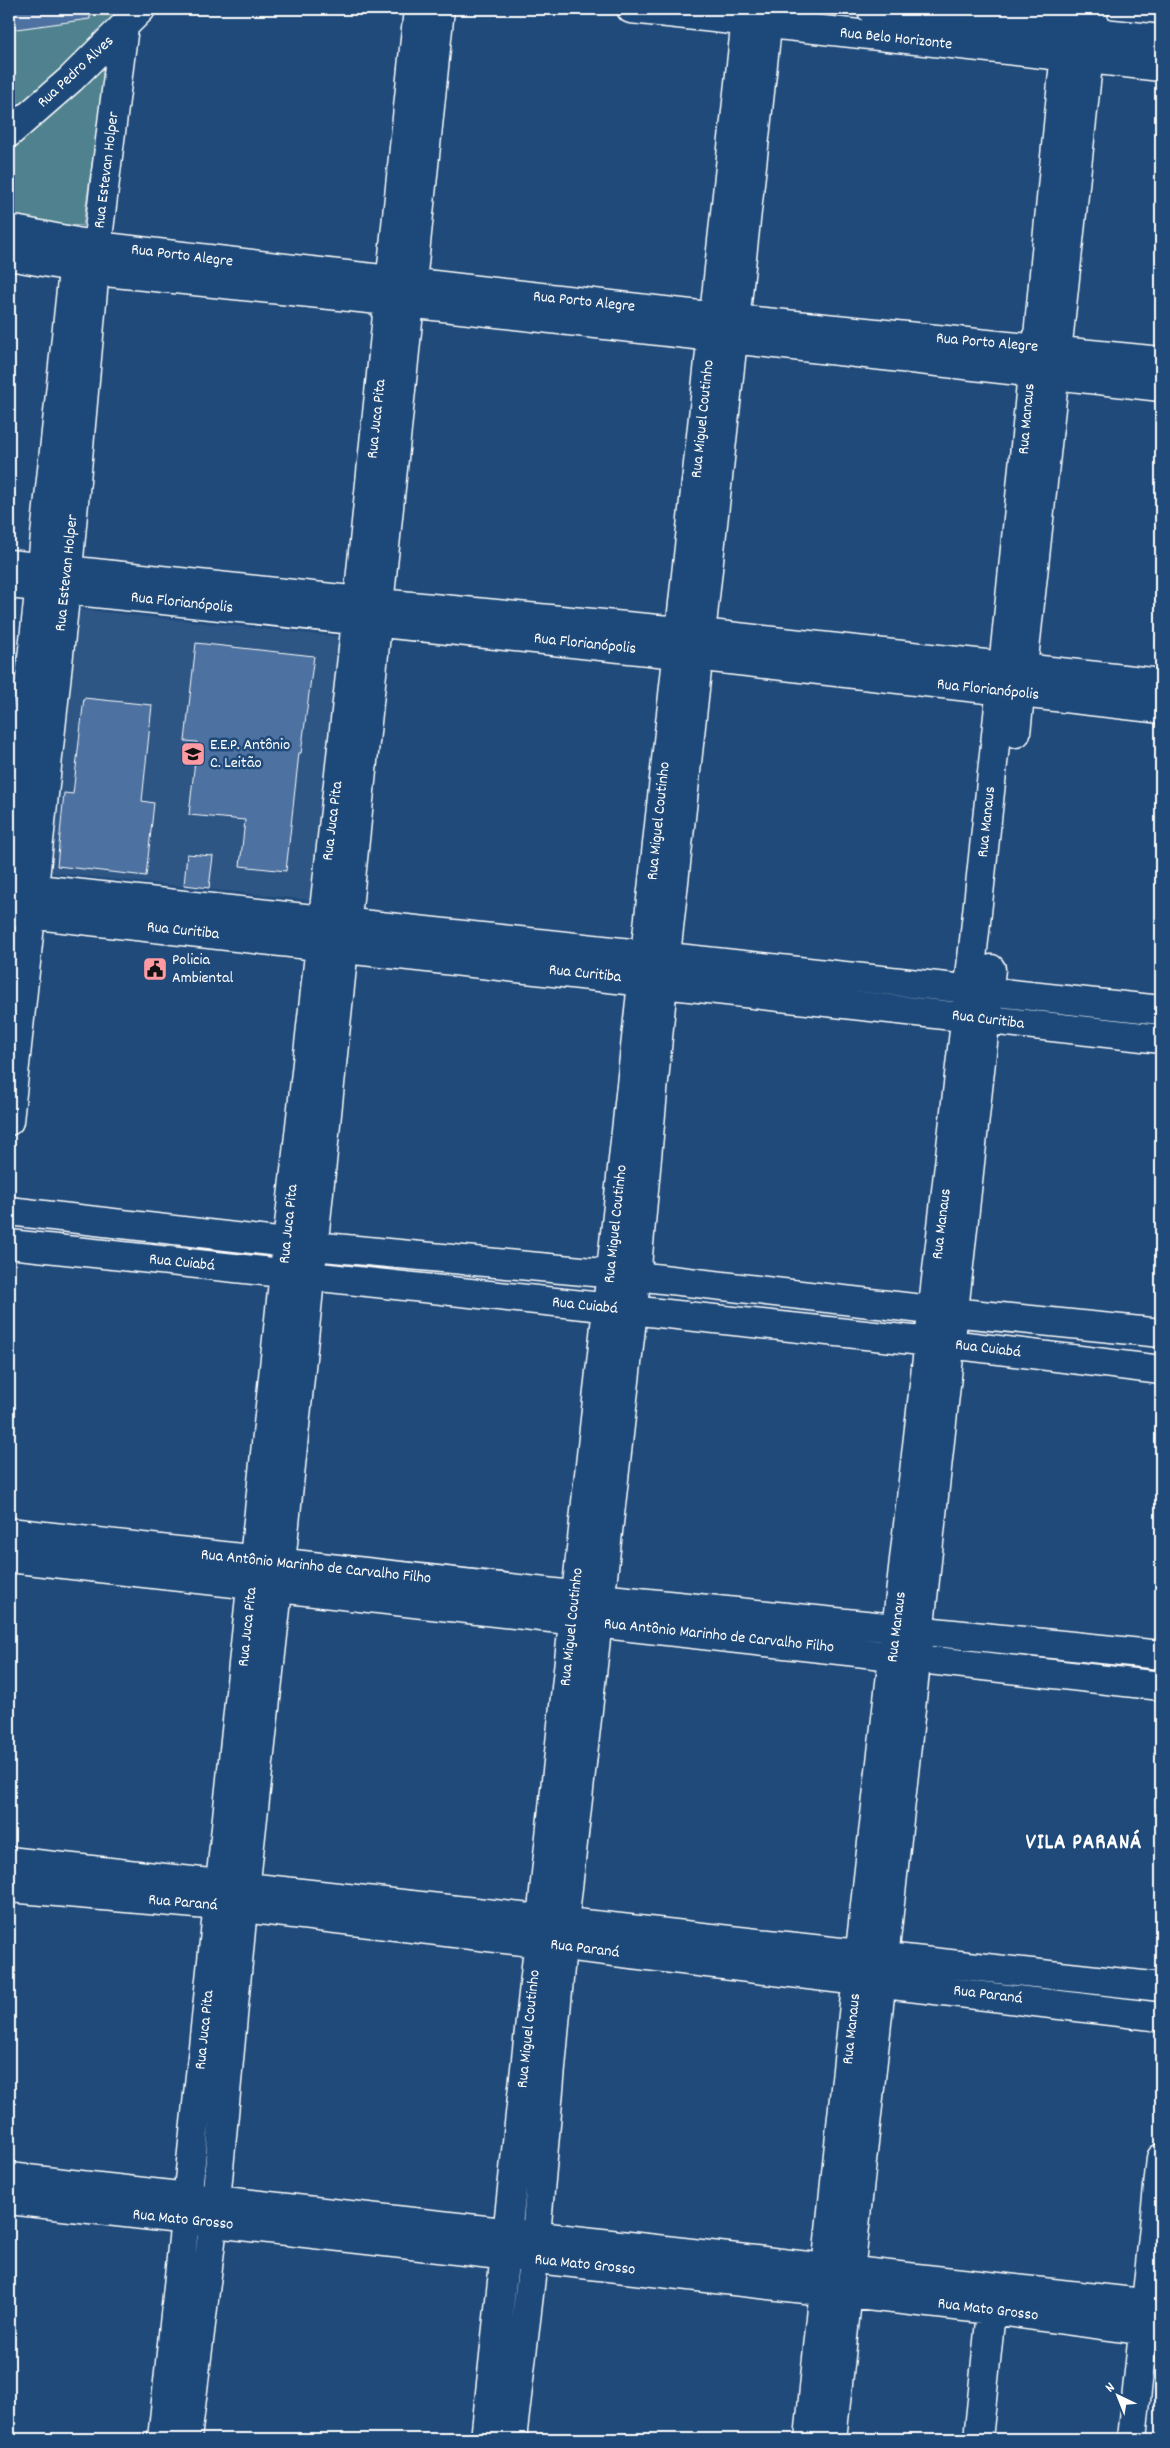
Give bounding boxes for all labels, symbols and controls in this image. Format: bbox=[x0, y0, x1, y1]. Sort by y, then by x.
street label: Rua Belo Horizonte bbox=[839, 22, 953, 56]
street label: Rua Pedro Alves bbox=[33, 30, 120, 114]
street label: Rua Estevan Holper bbox=[88, 110, 126, 230]
street label: Rua Porto Alegre bbox=[130, 238, 234, 274]
street label: Rua Porto Alegre bbox=[532, 285, 636, 319]
street label: Rua Porto Alegre bbox=[935, 327, 1039, 359]
street label: Rua Miguel Coutinho bbox=[685, 359, 721, 479]
street label: Rua Juca Pita bbox=[361, 378, 393, 460]
street label: Rua Manaus bbox=[1012, 382, 1042, 455]
street label: Rua Estevan Holper bbox=[49, 513, 85, 633]
street label: Rua Florianópolis bbox=[130, 586, 235, 620]
street label: Rua Florianópolis bbox=[533, 627, 638, 661]
street label: Rua Florianópolis bbox=[936, 673, 1041, 707]
place label: E.E.P. Antônio C. Leitão bbox=[210, 734, 290, 775]
school or university icon: E.E.P. Antônio C. Leitão bbox=[180, 741, 206, 767]
street label: Rua Miguel Coutinho bbox=[641, 761, 677, 881]
street label: Rua Juca Pita bbox=[317, 780, 349, 862]
street label: Rua Manaus bbox=[972, 785, 1002, 859]
street label: Rua Curitiba bbox=[146, 916, 221, 946]
place label: Policia Ambiental bbox=[172, 949, 233, 990]
public building icon: Policia Ambiental bbox=[142, 956, 168, 982]
street label: Rua Curitiba bbox=[548, 959, 623, 989]
street label: Rua Curitiba bbox=[950, 1004, 1026, 1036]
street label: Rua Miguel Coutinho bbox=[598, 1164, 634, 1284]
street label: Rua Juca Pita bbox=[273, 1183, 305, 1265]
street label: Rua Manaus bbox=[926, 1187, 958, 1261]
street label: Rua Cuiabá bbox=[148, 1248, 216, 1278]
street label: Rua Cuiabá bbox=[551, 1291, 619, 1321]
street label: Rua Cuiabá bbox=[954, 1334, 1022, 1364]
street label: Rua Antônio Marinho de Carvalho Filho bbox=[200, 1543, 432, 1591]
street label: Rua Miguel Coutinho bbox=[554, 1567, 590, 1687]
street label: Rua Juca Pita bbox=[232, 1586, 264, 1668]
street label: Rua Manaus bbox=[881, 1590, 913, 1664]
street label: Rua Antônio Marinho de Carvalho Filho bbox=[603, 1612, 835, 1660]
district label: VILA PARANÁ bbox=[1026, 1829, 1142, 1859]
street label: Rua Paraná bbox=[147, 1889, 219, 1917]
street label: Rua Paraná bbox=[549, 1933, 621, 1965]
street label: Rua Miguel Coutinho bbox=[511, 1969, 547, 2089]
street label: Rua Paraná bbox=[952, 1979, 1024, 2011]
street label: Rua Juca Pita bbox=[189, 1989, 221, 2071]
street label: Rua Manaus bbox=[837, 1992, 867, 2066]
street label: Rua Mato Grosso bbox=[131, 2203, 235, 2237]
street label: Rua Mato Grosso bbox=[533, 2248, 637, 2282]
street label: Rua Mato Grosso bbox=[936, 2292, 1040, 2328]
north arrow bbox=[1092, 2370, 1142, 2420]
text: N bbox=[1101, 2378, 1120, 2398]

